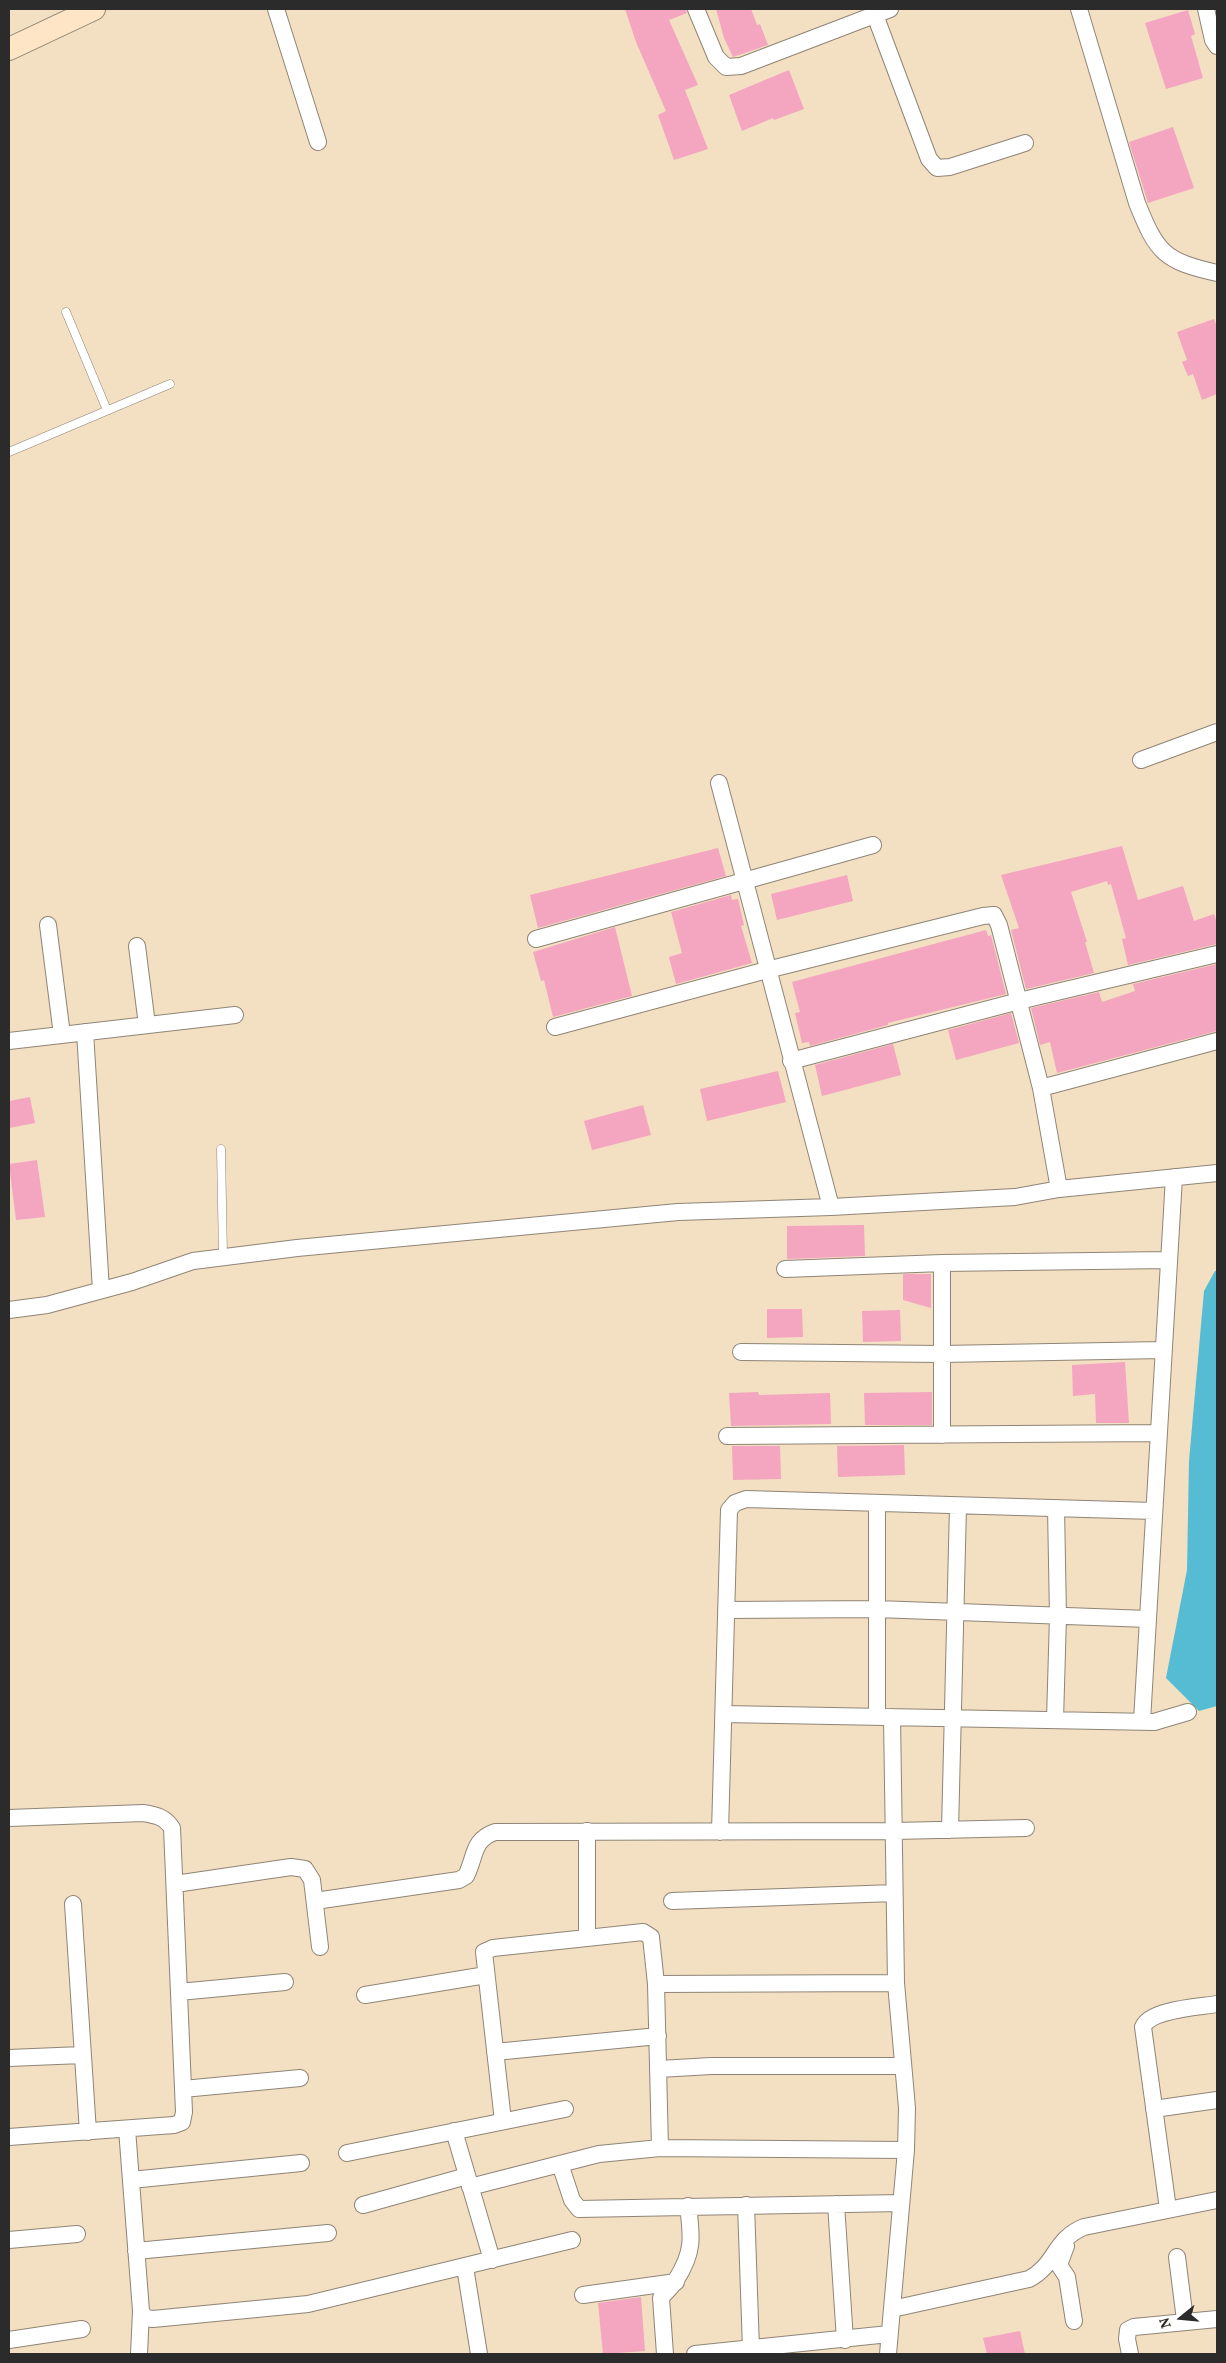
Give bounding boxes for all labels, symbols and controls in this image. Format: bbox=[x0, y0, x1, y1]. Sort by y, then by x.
north arrow bbox=[1156, 2293, 1206, 2343]
text: N bbox=[1156, 2315, 1177, 2330]

